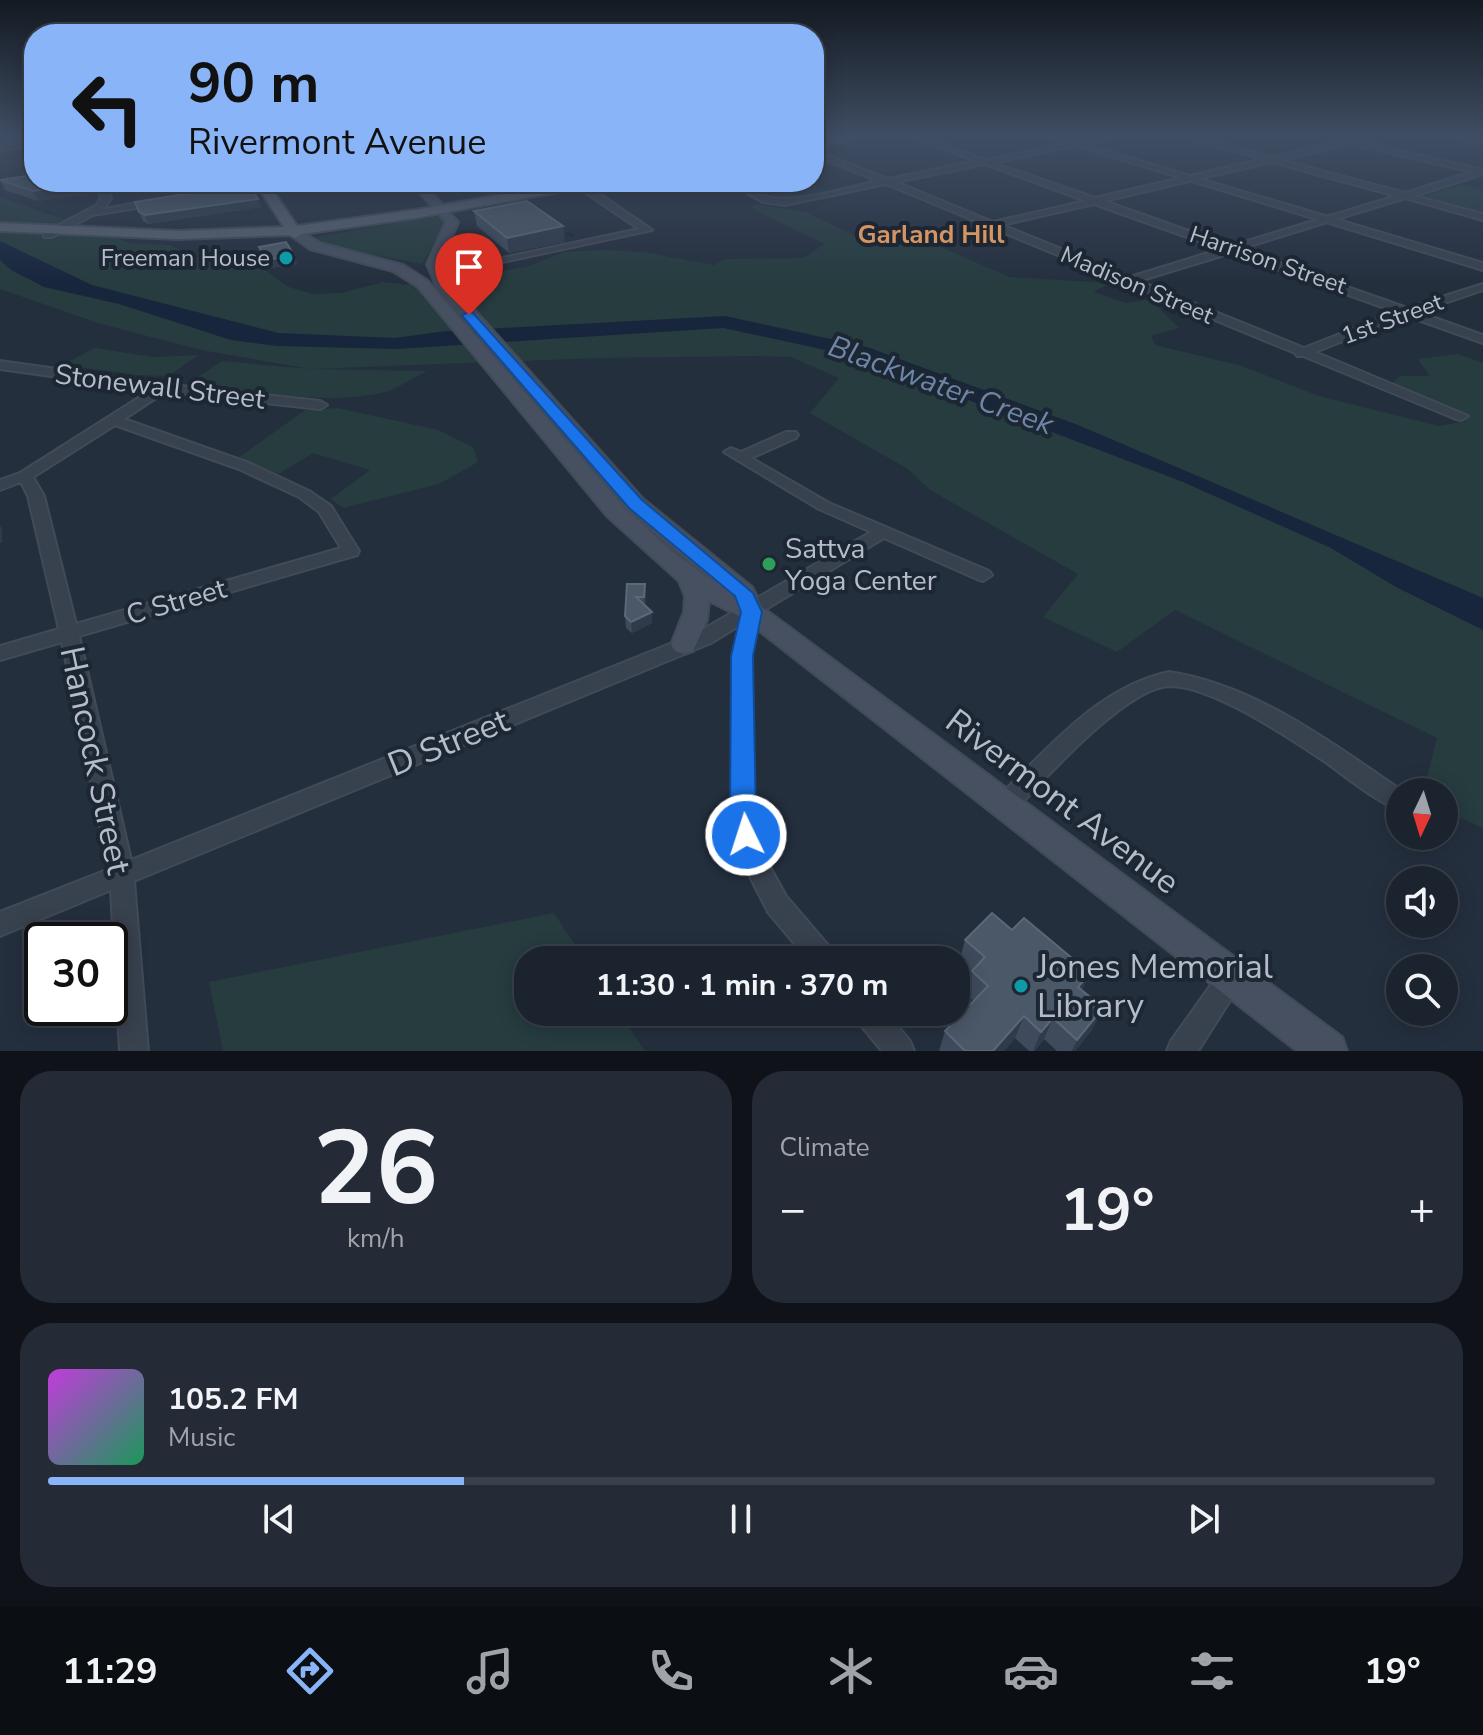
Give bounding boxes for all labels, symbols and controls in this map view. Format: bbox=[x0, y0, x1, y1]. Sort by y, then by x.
text: 90 m bbox=[188, 45, 319, 122]
icon: left bbox=[56, 56, 160, 160]
text: Rivermont Avenue bbox=[188, 118, 486, 167]
district label: Garland Hill bbox=[857, 217, 1005, 252]
street label: Harrison Street bbox=[1185, 218, 1351, 302]
pin bbox=[435, 233, 503, 315]
street label: Madison Street bbox=[1056, 238, 1219, 332]
place label: Freeman House bbox=[101, 242, 270, 274]
icon: arrive bbox=[447, 245, 491, 289]
marker: Freeman House bbox=[277, 249, 295, 267]
street label: 1st Street bbox=[1337, 286, 1448, 352]
water label: Blackwater Creek bbox=[823, 326, 1060, 446]
street label: Stonewall Street bbox=[53, 355, 267, 419]
place label: Sattva Yoga Center bbox=[784, 530, 937, 600]
marker: Sattva Yoga Center bbox=[760, 555, 778, 573]
street label: C Street bbox=[122, 570, 231, 634]
street label: Hancock Street bbox=[48, 642, 142, 879]
street label: D Street bbox=[381, 697, 517, 788]
street label: Rivermont Avenue bbox=[936, 699, 1189, 905]
north arrow bbox=[1386, 778, 1458, 850]
map controls bbox=[1386, 778, 1458, 1026]
position arrow bbox=[704, 793, 788, 877]
button: sound bbox=[1386, 866, 1458, 938]
speed limit sign: 30 bbox=[24, 922, 128, 1026]
place label: Jones Memorial Library bbox=[1036, 944, 1273, 1029]
button: search bbox=[1386, 954, 1458, 1026]
text: 11:30 · 1 min · 370 m bbox=[596, 965, 888, 1006]
marker: Jones Memorial Library bbox=[1012, 977, 1030, 995]
text: 26 bbox=[313, 1098, 438, 1240]
text: Climate bbox=[780, 1130, 870, 1165]
text: 19° bbox=[1060, 1169, 1155, 1251]
text: − bbox=[780, 1180, 806, 1240]
text: + bbox=[1409, 1180, 1435, 1240]
text: km/h bbox=[347, 1221, 404, 1256]
text: 105.2 FM bbox=[168, 1379, 298, 1420]
text: Music bbox=[168, 1420, 235, 1455]
icon: previous bbox=[257, 1497, 301, 1541]
icon: pause bbox=[719, 1497, 763, 1541]
icon: next bbox=[1182, 1497, 1226, 1541]
icon: directions bbox=[282, 1643, 338, 1699]
icon: music bbox=[462, 1643, 518, 1699]
icon: phone bbox=[643, 1643, 699, 1699]
icon: climate bbox=[823, 1643, 879, 1699]
icon: car bbox=[1003, 1643, 1059, 1699]
icon: filters bbox=[1184, 1643, 1240, 1699]
text: 11:29 bbox=[62, 1647, 158, 1696]
text: 19° bbox=[1364, 1647, 1421, 1696]

